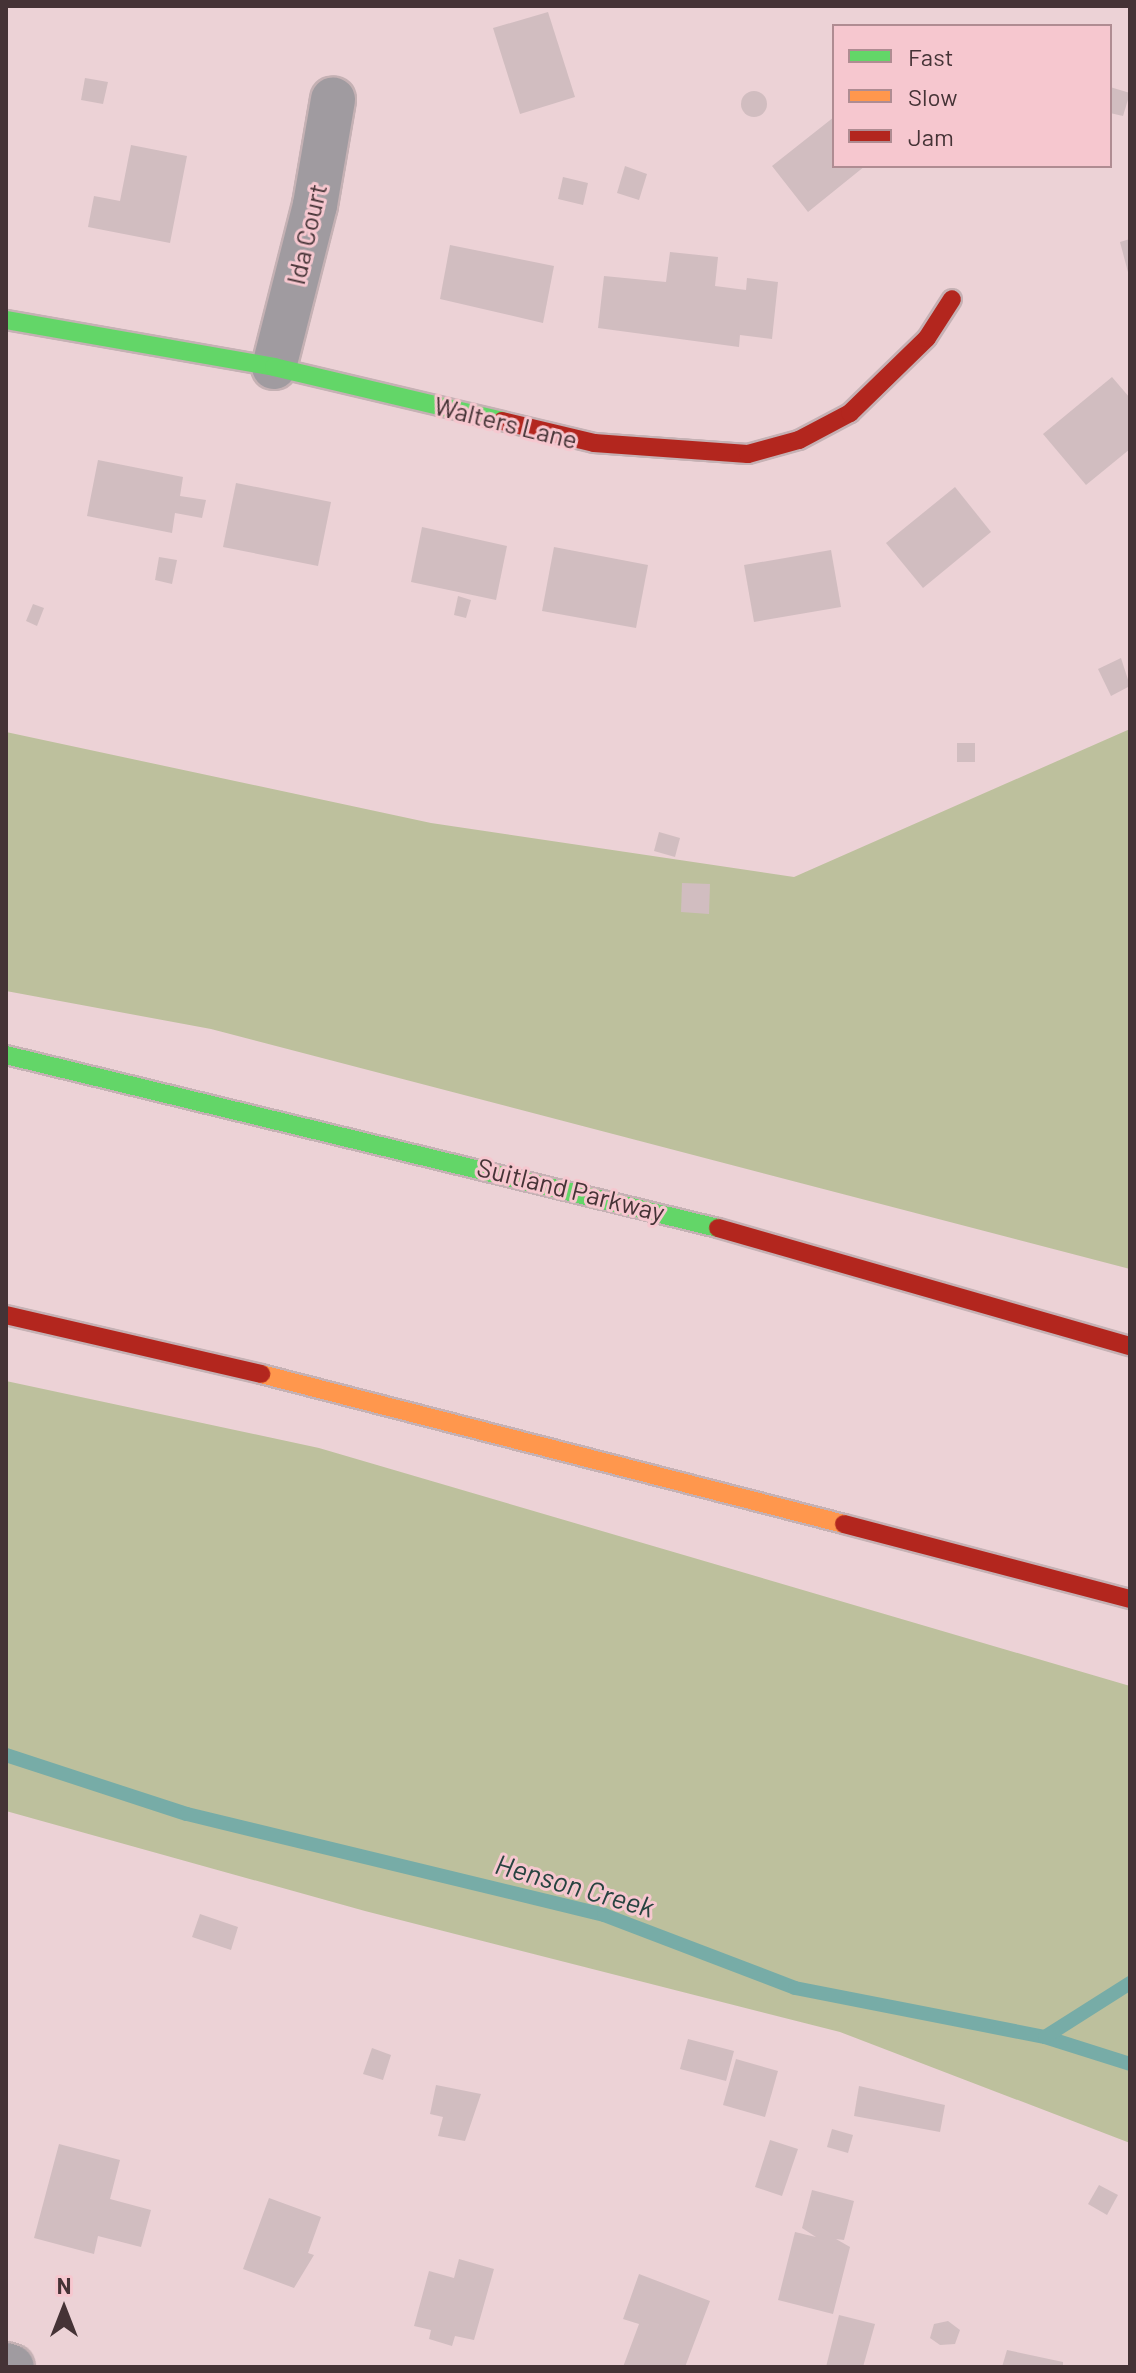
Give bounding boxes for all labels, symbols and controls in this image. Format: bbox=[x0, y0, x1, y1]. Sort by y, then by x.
legend bbox=[832, 24, 1112, 168]
text: Fast bbox=[908, 42, 953, 71]
text: Slow bbox=[908, 82, 957, 111]
text: Jam bbox=[908, 122, 954, 151]
street label: Ida Court bbox=[279, 181, 333, 287]
street label: Walters Lane bbox=[431, 389, 581, 455]
street label: Suitland Parkway bbox=[474, 1151, 668, 1227]
water label: Henson Creek bbox=[492, 1846, 658, 1924]
north arrow bbox=[24, 2269, 104, 2349]
text: N bbox=[57, 2272, 71, 2298]

